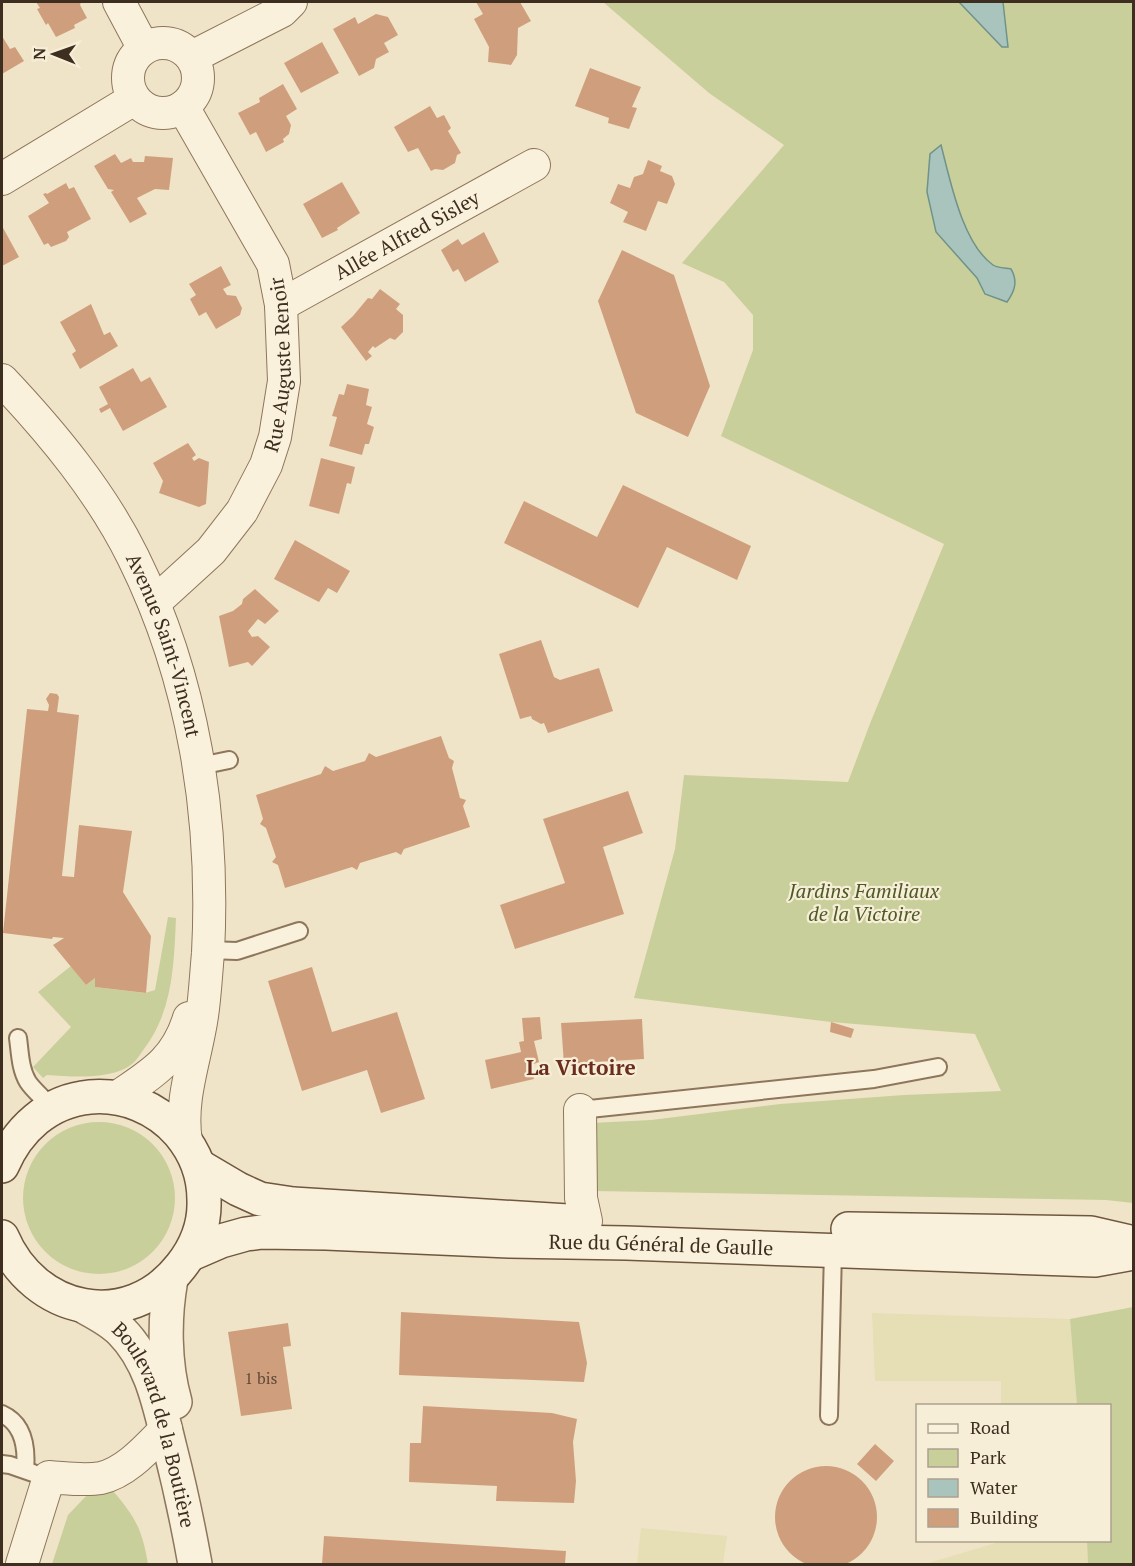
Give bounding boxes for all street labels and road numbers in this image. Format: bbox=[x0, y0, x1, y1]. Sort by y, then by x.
street label: Allée Alfred Sisley bbox=[329, 183, 485, 286]
street label: Rue Auguste Renoir bbox=[257, 275, 297, 455]
street label: Avenue Saint-Vincent bbox=[120, 549, 207, 740]
street label: Rue du Général de Gaulle bbox=[548, 1228, 774, 1261]
street label: Boulevard de la Boutière bbox=[107, 1316, 202, 1530]

